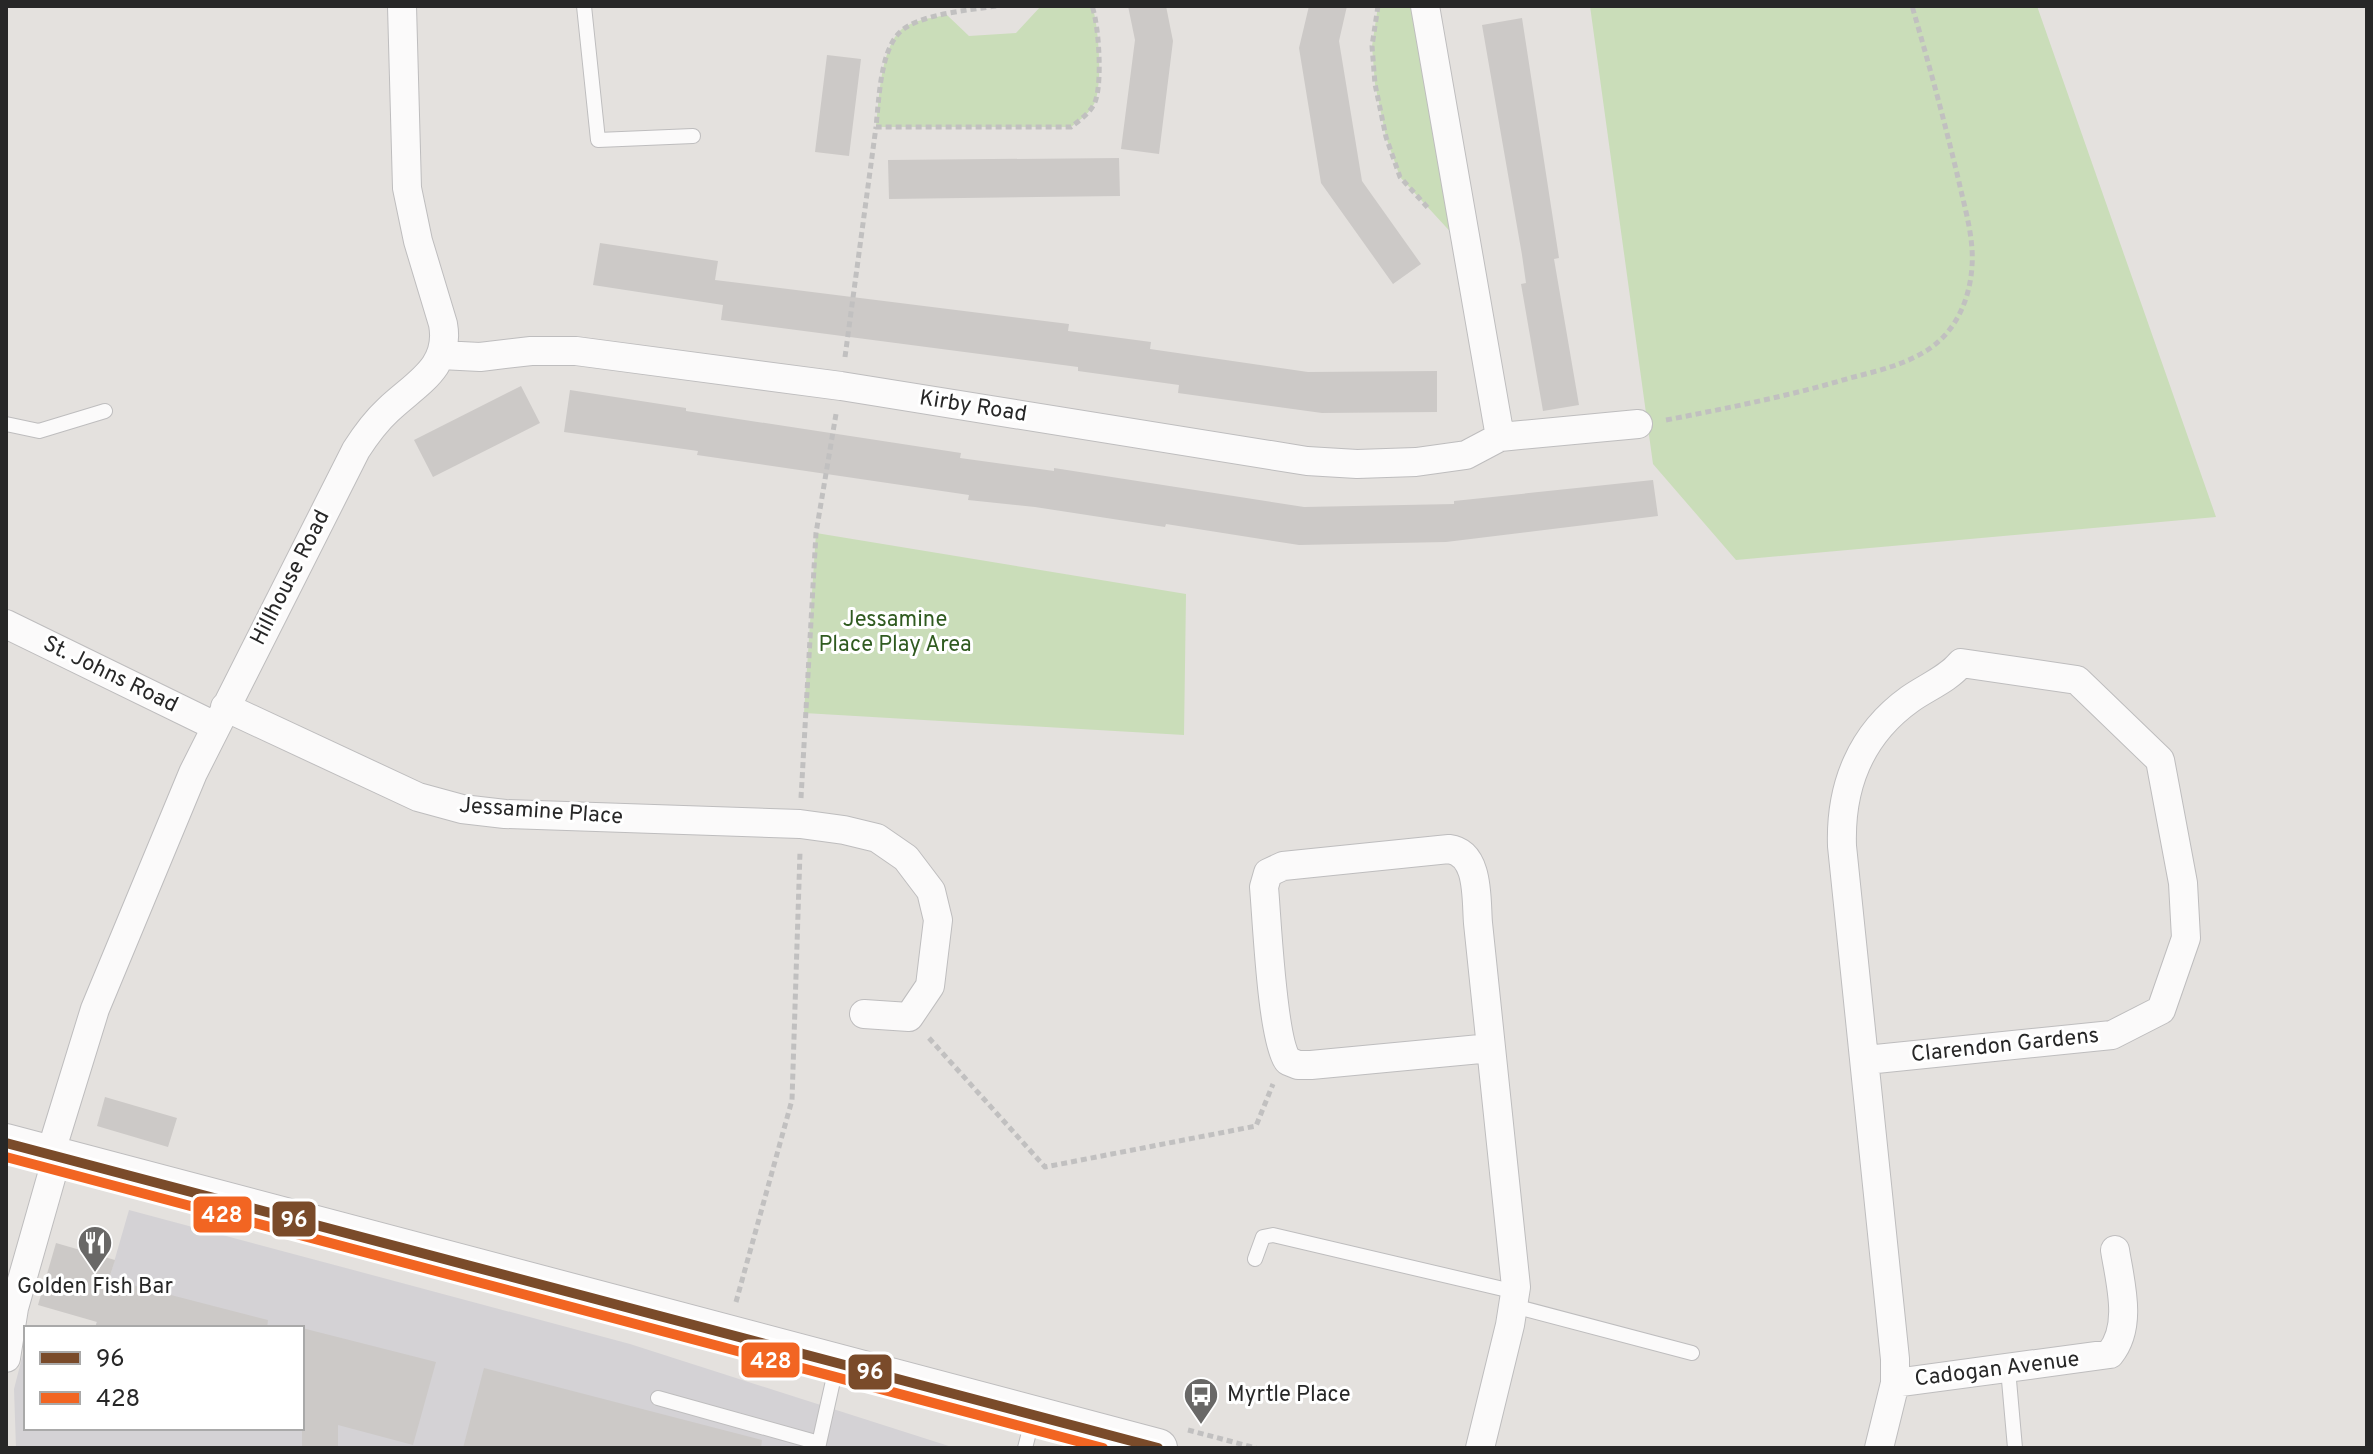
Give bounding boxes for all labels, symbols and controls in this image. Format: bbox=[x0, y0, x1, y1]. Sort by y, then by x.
street label: Kirby Road bbox=[917, 385, 1029, 429]
street label: Hillhouse Road bbox=[245, 506, 337, 650]
park label: Jessamine Place Play Area bbox=[818, 607, 972, 659]
street label: St. Johns Road bbox=[38, 631, 182, 719]
street label: Jessamine Place bbox=[458, 793, 624, 831]
street label: Clarendon Gardens bbox=[1910, 1023, 2100, 1069]
line badge: 428 bbox=[192, 1195, 253, 1234]
line badge: 96 bbox=[271, 1200, 317, 1238]
text: 428 bbox=[201, 1203, 243, 1230]
text: 96 bbox=[280, 1208, 308, 1235]
restaurant icon: Golden Fish Bar bbox=[76, 1224, 114, 1274]
place label: Golden Fish Bar bbox=[17, 1274, 173, 1301]
legend bbox=[24, 1326, 304, 1430]
line badge: 428 bbox=[740, 1341, 801, 1379]
text: 96 bbox=[96, 1345, 125, 1375]
street label: Cadogan Avenue bbox=[1913, 1347, 2081, 1393]
text: 428 bbox=[750, 1349, 792, 1376]
line badge: 96 bbox=[847, 1353, 893, 1391]
text: 96 bbox=[856, 1360, 884, 1387]
bus stop icon: Myrtle Place bbox=[1182, 1376, 1220, 1426]
place label: Myrtle Place bbox=[1227, 1382, 1351, 1409]
text: 428 bbox=[96, 1385, 140, 1415]

